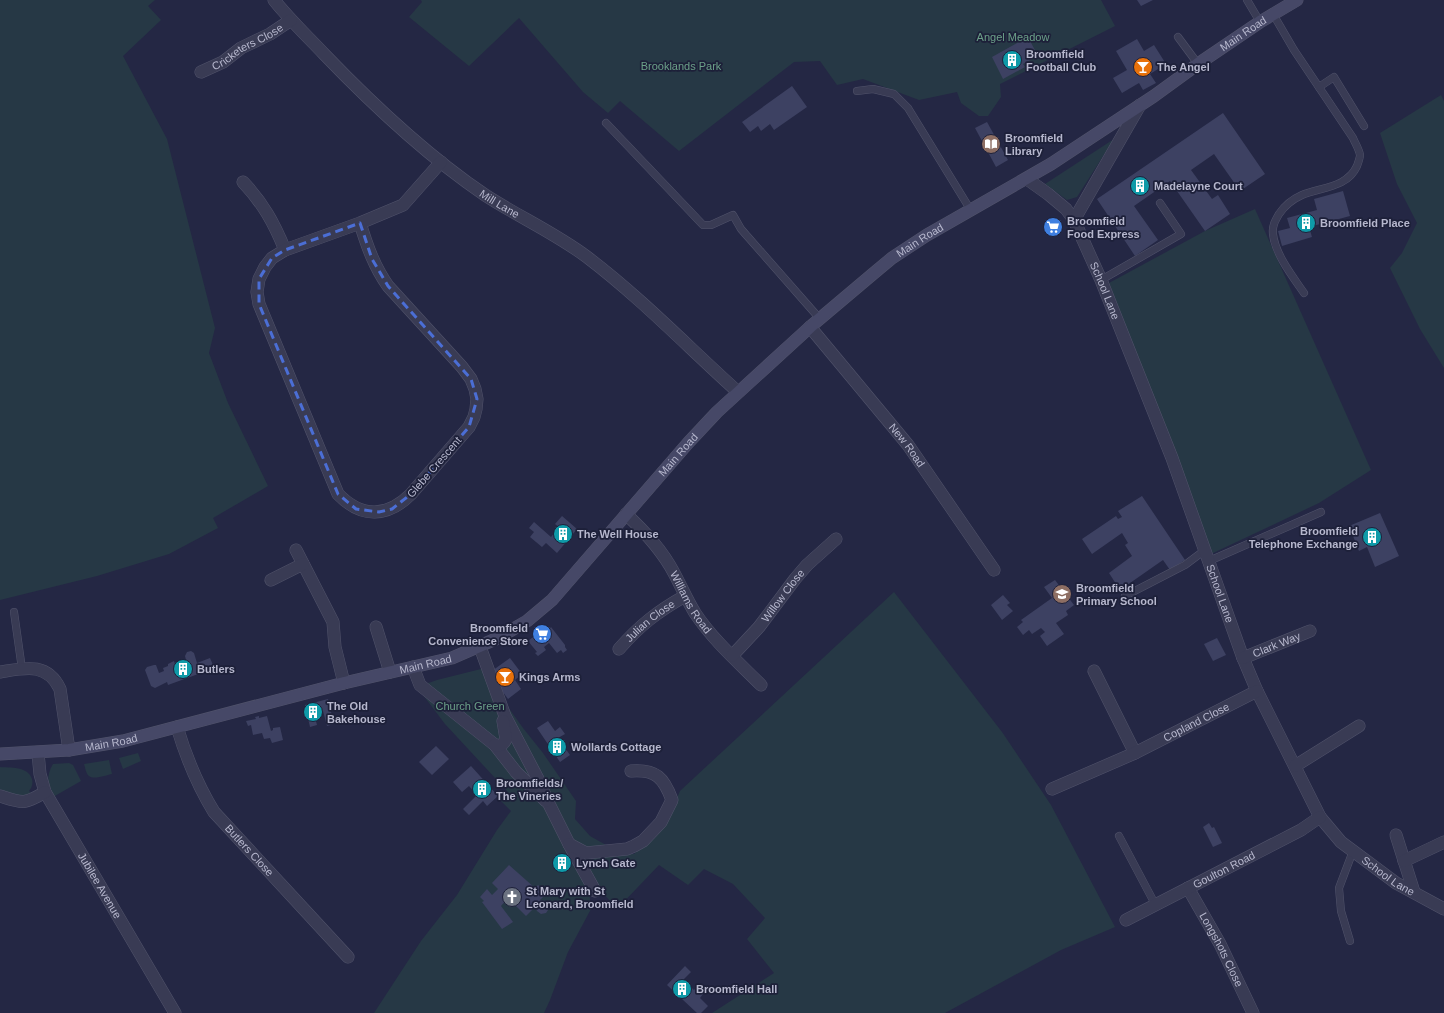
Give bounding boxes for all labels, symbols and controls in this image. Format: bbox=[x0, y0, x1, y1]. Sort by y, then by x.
street label: Main Road bbox=[1218, 14, 1268, 53]
street label: Cricketers Close bbox=[210, 21, 285, 72]
park label: Angel Meadow bbox=[977, 31, 1049, 43]
place label: Broomfield Football Club bbox=[1026, 48, 1097, 73]
building icon: Broomfield Football Club bbox=[1001, 49, 1023, 71]
bar icon: The Angel bbox=[1132, 56, 1154, 78]
park label: Brooklands Park bbox=[641, 60, 722, 72]
place label: The Angel bbox=[1157, 61, 1210, 73]
place label: Broomfield Library bbox=[1005, 132, 1063, 157]
library icon: Broomfield Library bbox=[980, 133, 1002, 155]
building icon: Madelayne Court bbox=[1129, 175, 1151, 197]
place label: Madelayne Court bbox=[1154, 180, 1243, 192]
street label: Mill Lane bbox=[477, 187, 521, 220]
building icon: Broomfield Place bbox=[1295, 212, 1317, 234]
place label: Broomfield Food Express bbox=[1067, 215, 1140, 240]
supermarket icon: Broomfield Food Express bbox=[1042, 216, 1064, 238]
place label: Broomfield Place bbox=[1320, 217, 1410, 229]
street label: Main Road bbox=[894, 221, 945, 259]
street label: School Lane bbox=[1088, 260, 1122, 321]
street label: New Road bbox=[887, 421, 927, 469]
street label: Main Road bbox=[656, 431, 700, 479]
street label: Glebe Crescent bbox=[404, 434, 464, 500]
building icon: The Well House bbox=[552, 523, 574, 545]
place label: Broomfield Telephone Exchange bbox=[1249, 525, 1358, 550]
building icon: Broomfield Telephone Exchange bbox=[1361, 526, 1383, 548]
place label: The Well House bbox=[577, 528, 659, 540]
street label: School Lane bbox=[1204, 563, 1236, 624]
street label: Willow Close bbox=[759, 567, 807, 624]
street label: Williams Road bbox=[668, 569, 714, 636]
place label: Broomfield Primary School bbox=[1076, 582, 1157, 607]
school or university icon: Broomfield Primary School bbox=[1051, 583, 1073, 605]
street label: Julian Close bbox=[623, 598, 677, 644]
place label: Broomfield Convenience Store bbox=[428, 622, 528, 647]
supermarket icon: Broomfield Convenience Store bbox=[531, 623, 553, 645]
street label: Clark Way bbox=[1251, 629, 1302, 660]
street label: Main Road bbox=[398, 652, 453, 676]
building icon: Butlers bbox=[172, 658, 194, 680]
place label: Butlers bbox=[197, 663, 235, 675]
bar icon: Kings Arms bbox=[494, 666, 516, 688]
place label: Kings Arms bbox=[519, 671, 580, 683]
place label: The Old Bakehouse bbox=[327, 700, 386, 725]
park label: Church Green bbox=[435, 700, 505, 712]
street label: Copland Close bbox=[1161, 700, 1231, 744]
building icon: The Old Bakehouse bbox=[302, 701, 324, 723]
street label: Main Road bbox=[84, 731, 139, 753]
building icon: Wollards Cottage bbox=[546, 736, 568, 758]
place label: Wollards Cottage bbox=[571, 741, 661, 753]
place label: Broomfields/ The Vineries bbox=[496, 777, 563, 802]
building icon: Broomfields/ The Vineries bbox=[471, 778, 493, 800]
street label: Butlers Close bbox=[223, 822, 276, 878]
street label: Goulton Road bbox=[1191, 849, 1257, 891]
street label: Jubilee Avenue bbox=[76, 850, 124, 920]
building icon: Lynch Gate bbox=[551, 852, 573, 874]
street label: School Lane bbox=[1359, 854, 1417, 898]
place label: Lynch Gate bbox=[576, 857, 636, 869]
place label: St Mary with St Leonard, Broomfield bbox=[526, 885, 634, 910]
church icon: St Mary with St Leonard, Broomfield bbox=[501, 886, 523, 908]
street label: Longshots Close bbox=[1197, 910, 1245, 989]
building icon: Broomfield Hall bbox=[671, 978, 693, 1000]
place label: Broomfield Hall bbox=[696, 983, 777, 995]

